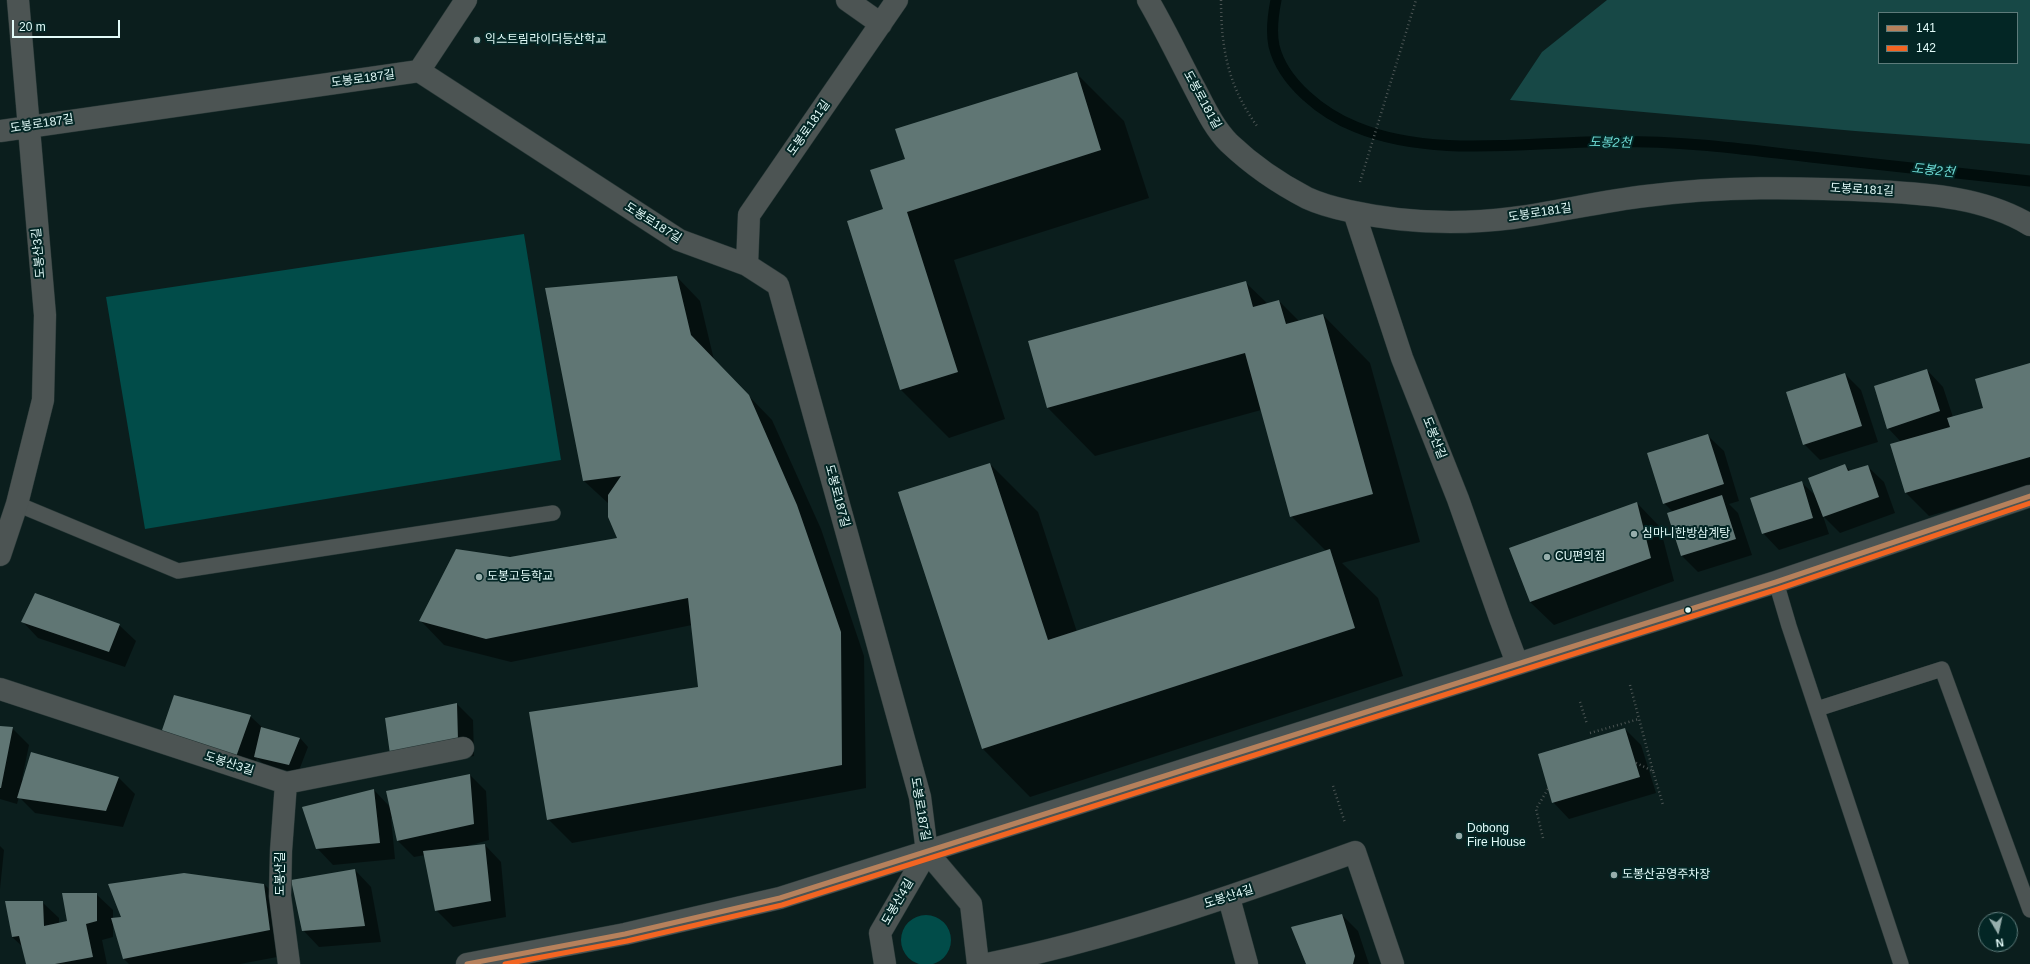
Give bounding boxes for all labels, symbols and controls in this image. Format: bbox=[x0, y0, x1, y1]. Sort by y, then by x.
scale bar bbox=[14, 12, 122, 38]
legend bbox=[1878, 12, 2018, 64]
text: 20 m bbox=[19, 20, 46, 34]
text: 141 bbox=[1916, 21, 1936, 35]
place label: 익스트림라이더등산학교 bbox=[485, 33, 606, 47]
marker: 익스트림라이더등산학교 bbox=[472, 35, 482, 45]
text: 142 bbox=[1916, 41, 1936, 55]
street label: 도봉로187길 bbox=[330, 67, 396, 91]
street label: 도봉로181길 bbox=[1180, 68, 1224, 132]
street label: 도봉로181길 bbox=[785, 98, 833, 158]
street label: 도봉로187길 bbox=[9, 112, 75, 136]
water label: 도봉2천 bbox=[1588, 135, 1632, 151]
water label: 도봉2천 bbox=[1911, 161, 1955, 181]
street label: 도봉로181길 bbox=[1830, 181, 1894, 199]
street label: 도봉로187길 bbox=[622, 200, 684, 246]
street label: 도봉로181길 bbox=[1507, 201, 1573, 225]
street label: 도봉산3길 bbox=[30, 227, 48, 279]
street label: 도봉산길 bbox=[1419, 415, 1449, 461]
street label: 도봉로187길 bbox=[822, 463, 852, 529]
place label: 심마니한방삼계탕 bbox=[1642, 527, 1730, 541]
marker: 심마니한방삼계탕 bbox=[1629, 529, 1639, 539]
place label: CU편의점 bbox=[1555, 550, 1605, 564]
marker: CU편의점 bbox=[1542, 552, 1552, 562]
place label: 도봉고등학교 bbox=[487, 570, 553, 584]
marker: 도봉고등학교 bbox=[474, 572, 484, 582]
unlabelled marker bbox=[1683, 605, 1693, 615]
street label: 도봉산3길 bbox=[203, 749, 255, 779]
street label: 도봉로187길 bbox=[907, 776, 933, 842]
place label: Dobong Fire House bbox=[1467, 822, 1526, 850]
marker: Dobong Fire House bbox=[1454, 831, 1464, 841]
street label: 도봉산길 bbox=[274, 852, 288, 896]
place label: 도봉산공영주차장 bbox=[1622, 868, 1710, 882]
marker: 도봉산공영주차장 bbox=[1609, 870, 1619, 880]
street label: 도봉산4길 bbox=[879, 876, 917, 928]
street label: 도봉산4길 bbox=[1203, 882, 1255, 912]
north arrow bbox=[1978, 912, 2018, 952]
text: N bbox=[1995, 936, 2005, 949]

